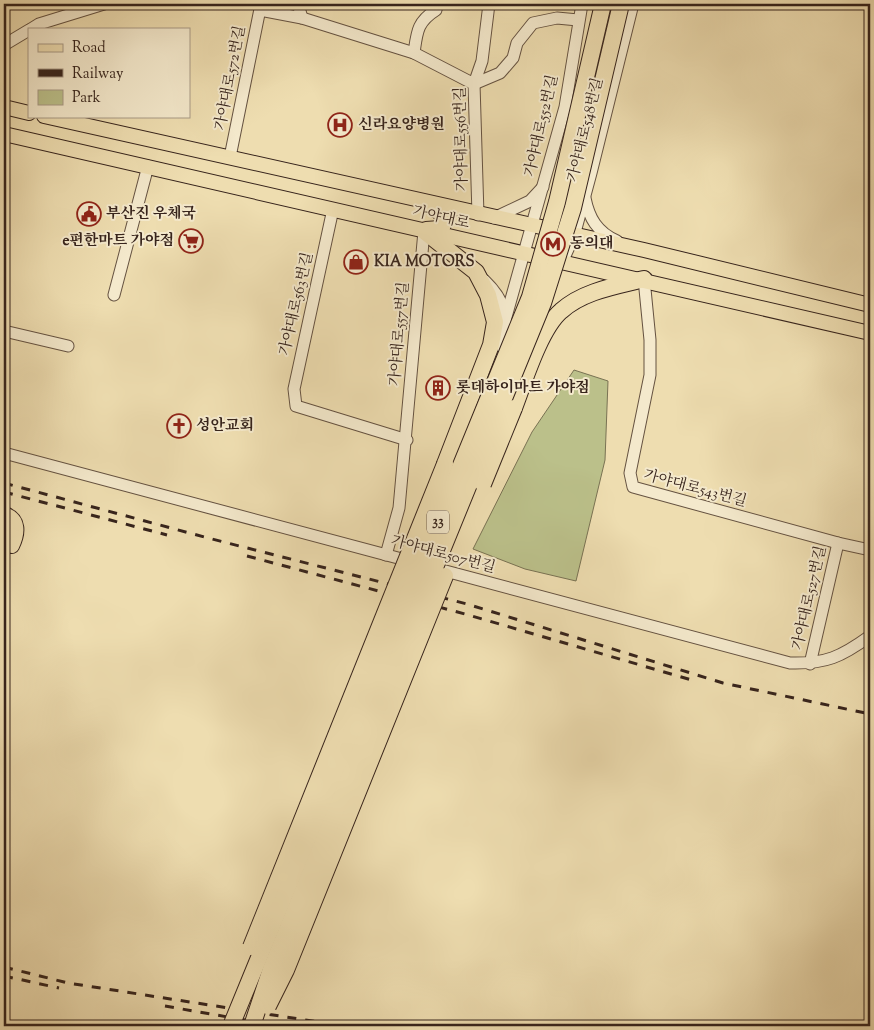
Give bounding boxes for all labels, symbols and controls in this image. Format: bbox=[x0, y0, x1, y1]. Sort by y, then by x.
street label: 가야대로572번길 bbox=[211, 24, 251, 132]
legend bbox=[28, 28, 190, 118]
text: Road bbox=[72, 38, 106, 59]
text: Railway bbox=[72, 64, 124, 85]
street label: 가야대로552번길 bbox=[520, 73, 564, 179]
street label: 가야대로548번길 bbox=[563, 75, 609, 185]
street label: 가야대로556번길 bbox=[451, 86, 473, 192]
text: Park bbox=[72, 88, 101, 109]
hospital icon: 신라요양병원 bbox=[327, 112, 353, 138]
place label: 신라요양병원 bbox=[358, 115, 445, 136]
public building icon: 부산진 우체국 bbox=[76, 201, 102, 227]
street label: 가야대로 bbox=[410, 201, 472, 235]
place label: 부산진 우체국 bbox=[106, 204, 196, 225]
supermarket icon: e편한마트 가야점 bbox=[178, 228, 204, 254]
place label: e편한마트 가야점 bbox=[62, 231, 174, 252]
metro station icon: 동의대 bbox=[540, 231, 566, 257]
place label: 동의대 bbox=[570, 234, 613, 255]
shop icon: KIA MOTORS bbox=[343, 249, 369, 275]
street label: 가야대로563번길 bbox=[275, 250, 319, 358]
place label: KIA MOTORS bbox=[374, 252, 474, 273]
street label: 가야대로557번길 bbox=[385, 281, 415, 387]
building icon: 롯데하이마트 가야점 bbox=[425, 375, 451, 401]
place label: 롯데하이마트 가야점 bbox=[456, 378, 590, 399]
church icon: 성안교회 bbox=[166, 413, 192, 439]
place label: 성안교회 bbox=[196, 416, 254, 437]
street label: 가야대로543번길 bbox=[641, 465, 749, 513]
road number: 33 bbox=[427, 511, 449, 534]
street label: 가야대로507번길 bbox=[388, 531, 498, 579]
street label: 가야대로527번길 bbox=[788, 544, 832, 652]

